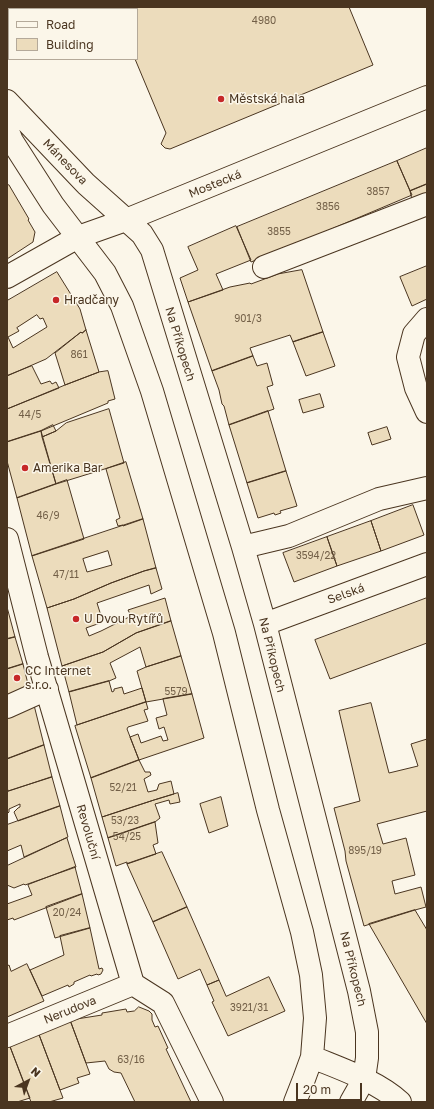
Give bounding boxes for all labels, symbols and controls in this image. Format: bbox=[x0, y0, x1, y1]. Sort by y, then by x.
legend bbox=[8, 8, 138, 60]
house number: 4980 bbox=[252, 15, 276, 27]
text: Road bbox=[46, 17, 75, 32]
text: Building bbox=[46, 37, 94, 52]
place label: Městská hala bbox=[229, 92, 305, 106]
marker: Městská hala bbox=[216, 94, 226, 104]
street label: Mánesova bbox=[40, 136, 90, 188]
street label: Mostecká bbox=[187, 167, 243, 201]
house number: 3857 bbox=[366, 186, 390, 198]
house number: 3856 bbox=[316, 201, 340, 213]
house number: 3855 bbox=[267, 226, 291, 238]
place label: Hradčany bbox=[64, 293, 119, 307]
marker: Hradčany bbox=[51, 295, 61, 305]
street label: Na Příkopech bbox=[162, 305, 198, 383]
house number: 901/3 bbox=[234, 313, 262, 325]
house number: 861 bbox=[71, 349, 87, 361]
house number: 44/5 bbox=[19, 409, 41, 421]
place label: Amerika Bar bbox=[33, 461, 102, 475]
marker: Amerika Bar bbox=[20, 463, 30, 473]
house number: 46/9 bbox=[37, 510, 59, 522]
house number: 3594/22 bbox=[296, 550, 336, 562]
house number: 47/11 bbox=[53, 569, 79, 581]
street label: Selská bbox=[326, 581, 366, 607]
place label: U Dvou Rytířů bbox=[84, 612, 163, 626]
marker: U Dvou Rytířů bbox=[71, 614, 81, 624]
street label: Na Příkopech bbox=[256, 616, 288, 694]
place label: CC Internet s.r.o. bbox=[25, 664, 91, 692]
marker: CC Internet s.r.o. bbox=[12, 673, 22, 683]
house number: 5579 bbox=[165, 686, 187, 698]
house number: 52/21 bbox=[109, 782, 137, 794]
street label: Revoluční bbox=[73, 803, 103, 861]
house number: 53/23 bbox=[111, 815, 139, 827]
house number: 54/25 bbox=[113, 831, 141, 843]
house number: 895/19 bbox=[348, 845, 382, 857]
house number: 20/24 bbox=[53, 907, 81, 919]
street label: Na Příkopech bbox=[337, 930, 369, 1008]
street label: Nerudova bbox=[42, 993, 98, 1027]
house number: 3921/31 bbox=[230, 1002, 268, 1014]
house number: 63/16 bbox=[117, 1054, 145, 1066]
north arrow bbox=[8, 1061, 48, 1101]
text: N bbox=[29, 1064, 44, 1079]
scale bar bbox=[298, 1075, 364, 1101]
text: 20 m bbox=[303, 1082, 331, 1097]

